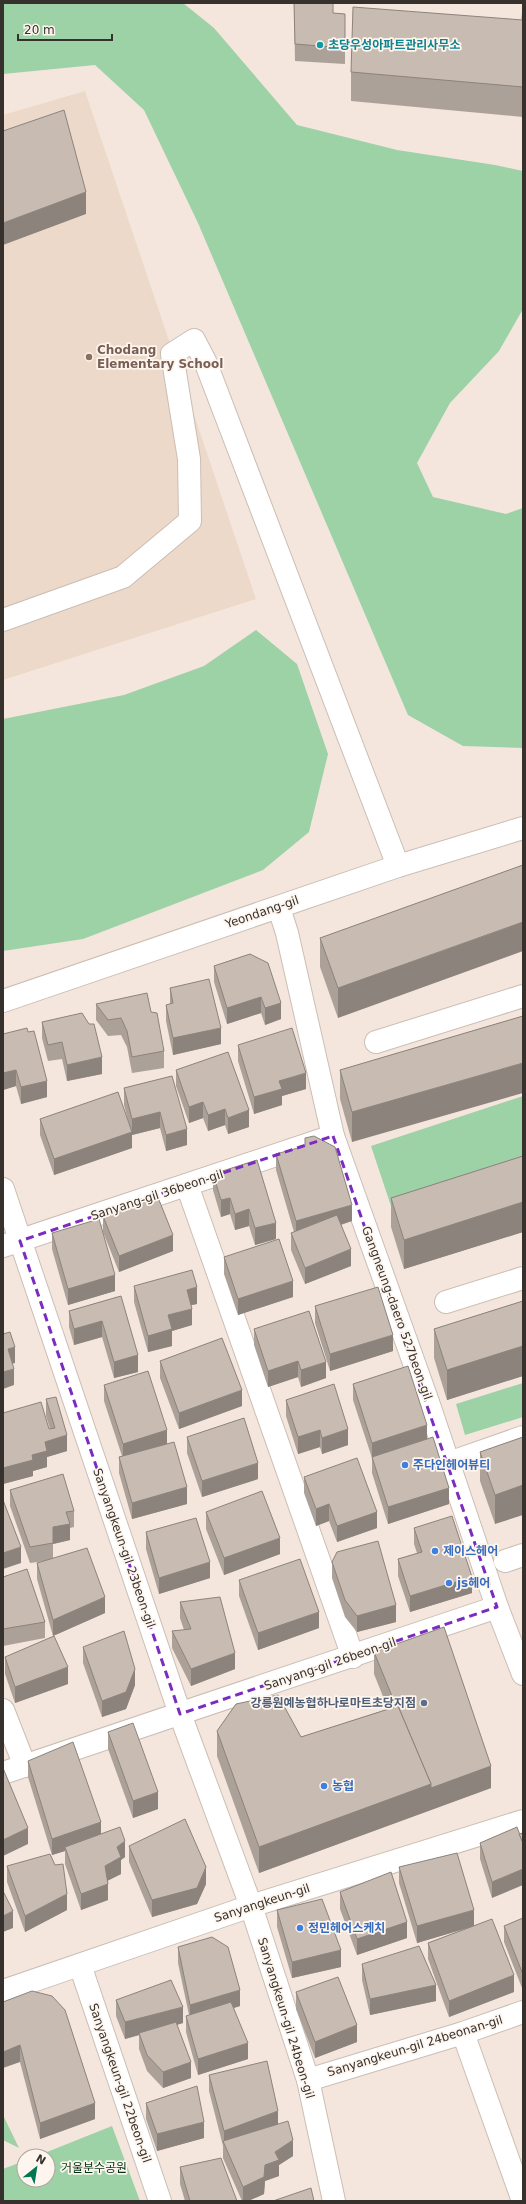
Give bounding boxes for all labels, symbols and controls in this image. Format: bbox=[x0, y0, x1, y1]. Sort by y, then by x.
scale bar bbox=[18, 16, 112, 42]
text: 20 m bbox=[24, 23, 55, 37]
place label: 초당우성아파트관리사무소 bbox=[328, 38, 460, 52]
marker: 초당우성아파트관리사무소 bbox=[315, 40, 325, 50]
place label: Chodang Elementary School bbox=[97, 343, 223, 371]
marker: Chodang Elementary School bbox=[84, 352, 94, 362]
street label: Yeondang-gil bbox=[222, 893, 301, 931]
street label: Sanyang-gil 36beon-gil bbox=[89, 1167, 225, 1223]
street label: Gangneung-daero 527beon-gil bbox=[359, 1224, 435, 1402]
place label: 주다인헤어뷰티 bbox=[413, 1458, 490, 1472]
marker: 주다인헤어뷰티 bbox=[400, 1460, 410, 1470]
street label: Sanyangkeun-gil 23beon-gil bbox=[90, 1466, 158, 1630]
place label: 제이스헤어 bbox=[443, 1544, 498, 1558]
marker: 제이스헤어 bbox=[430, 1546, 440, 1556]
place label: js헤어 bbox=[456, 1576, 490, 1590]
marker: js헤어 bbox=[444, 1578, 454, 1588]
street label: Sanyang-gil 26beon-gil bbox=[262, 1635, 398, 1693]
place label: 강릉원예농협하나로마트초당지점 bbox=[250, 1696, 416, 1710]
marker: 강릉원예농협하나로마트초당지점 bbox=[419, 1698, 429, 1708]
place label: 농협 bbox=[332, 1779, 354, 1793]
marker: 농협 bbox=[319, 1781, 329, 1791]
street label: Sanyangkeun-gil bbox=[212, 1881, 312, 1925]
place label: 정민헤어스케치 bbox=[308, 1921, 385, 1935]
marker: 정민헤어스케치 bbox=[295, 1923, 305, 1933]
street label: Sanyangkeun-gil 24beon-gil bbox=[255, 1936, 317, 2100]
street label: Sanyangkeun-gil 22beon-gil bbox=[86, 2001, 154, 2165]
street label: Sanyangkeun-gil 24beonan-gil bbox=[326, 2013, 504, 2079]
north arrow bbox=[16, 2148, 56, 2188]
text: N bbox=[34, 2152, 48, 2168]
park label: 거울분수공원 bbox=[61, 2161, 127, 2175]

